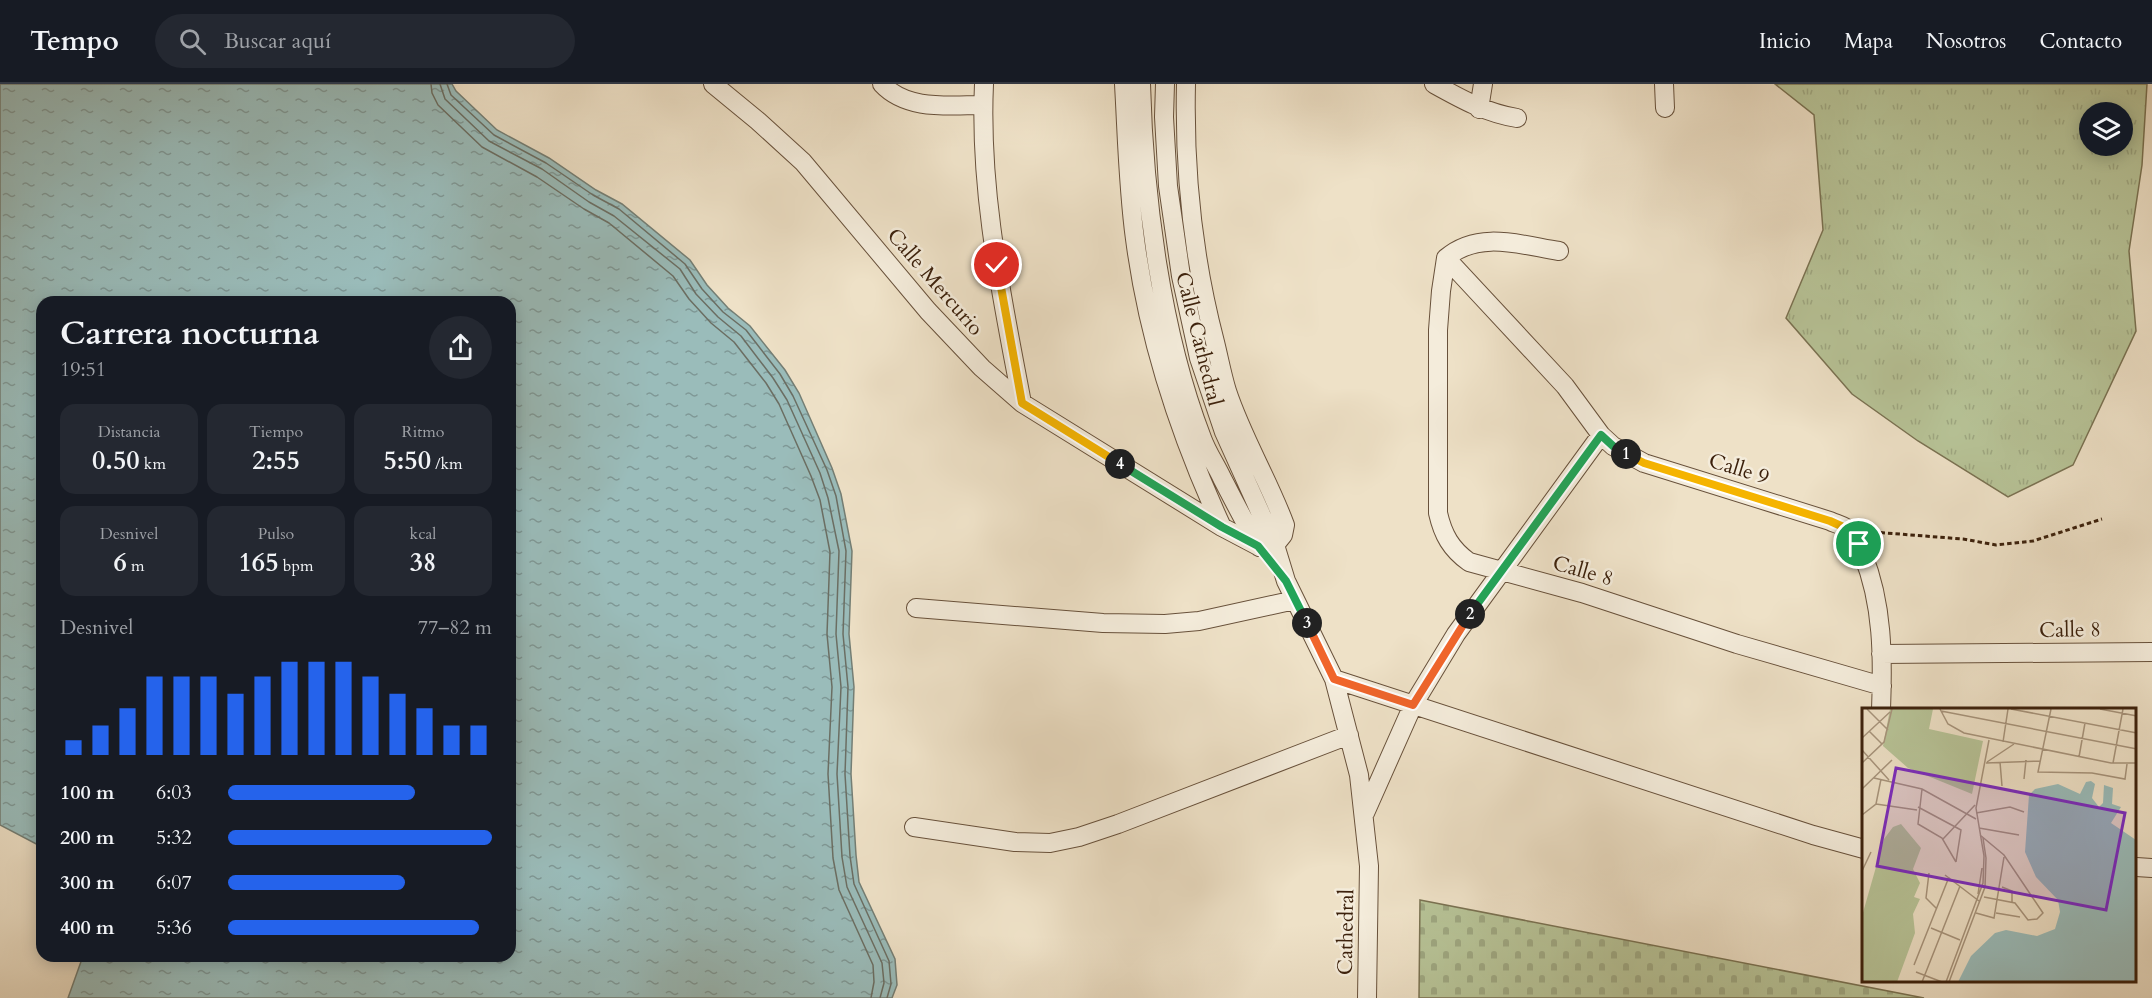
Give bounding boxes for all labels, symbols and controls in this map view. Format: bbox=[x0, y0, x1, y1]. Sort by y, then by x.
search box bbox=[155, 14, 575, 68]
text: Tempo bbox=[30, 22, 119, 60]
icon: search bbox=[176, 25, 209, 58]
text: Buscar aquí bbox=[224, 26, 331, 56]
text: Inicio bbox=[1759, 27, 1811, 56]
text: Mapa bbox=[1844, 27, 1893, 56]
text: Nosotros bbox=[1926, 27, 2006, 56]
text: Contacto bbox=[2039, 27, 2122, 56]
map controls bbox=[2079, 102, 2133, 156]
button: layers bbox=[2079, 102, 2133, 156]
street label: Calle Mercurio bbox=[880, 222, 990, 342]
pin bbox=[971, 239, 1022, 290]
icon: check bbox=[980, 248, 1013, 281]
street label: Calle Cathedral bbox=[1168, 269, 1230, 409]
text: Carrera nocturna bbox=[60, 311, 319, 356]
button: share bbox=[429, 316, 492, 379]
text: 19:51 bbox=[60, 356, 106, 383]
text: Distancia bbox=[98, 421, 160, 443]
text: Tiempo bbox=[249, 421, 303, 443]
text: Ritmo bbox=[402, 421, 444, 443]
pin: 1 bbox=[1611, 439, 1641, 469]
text: 0.50 bbox=[92, 443, 140, 478]
text: 2:55 bbox=[252, 443, 300, 478]
text: 5:50 bbox=[383, 443, 431, 478]
text: 1 bbox=[1622, 443, 1630, 465]
street label: Calle 9 bbox=[1705, 446, 1773, 492]
pin: 4 bbox=[1105, 449, 1135, 479]
text: km bbox=[140, 453, 166, 475]
text: /km bbox=[431, 453, 463, 475]
text: 4 bbox=[1116, 453, 1124, 475]
pin bbox=[1833, 518, 1884, 569]
text: Desnivel bbox=[100, 523, 158, 545]
text: Pulso bbox=[258, 523, 294, 545]
text: kcal bbox=[410, 523, 436, 545]
icon: arrive bbox=[1842, 527, 1875, 560]
text: 6 bbox=[113, 545, 127, 580]
text: 165 bbox=[239, 545, 279, 580]
text: 38 bbox=[410, 545, 436, 580]
street label: Calle 8 bbox=[1549, 549, 1617, 593]
text: m bbox=[127, 555, 145, 577]
text: bpm bbox=[279, 555, 313, 577]
pin: 2 bbox=[1455, 599, 1485, 629]
text: 2 bbox=[1466, 603, 1474, 625]
pin: 3 bbox=[1292, 608, 1322, 638]
text: 3 bbox=[1303, 612, 1311, 634]
text: Desnivel bbox=[60, 614, 133, 641]
text: 77–82 m bbox=[418, 614, 492, 641]
street label: Calle 8 bbox=[2039, 615, 2101, 645]
inset map bbox=[1862, 708, 2137, 983]
text: 100 m bbox=[60, 779, 115, 806]
text: 6:03 bbox=[156, 779, 192, 806]
text: 200 m bbox=[60, 824, 115, 851]
text: 5:32 bbox=[156, 824, 192, 851]
text: 300 m bbox=[60, 869, 115, 896]
text: 6:07 bbox=[156, 869, 192, 896]
street label: Cathedral bbox=[1331, 889, 1361, 975]
text: 400 m bbox=[60, 914, 115, 941]
text: 5:36 bbox=[156, 914, 192, 941]

